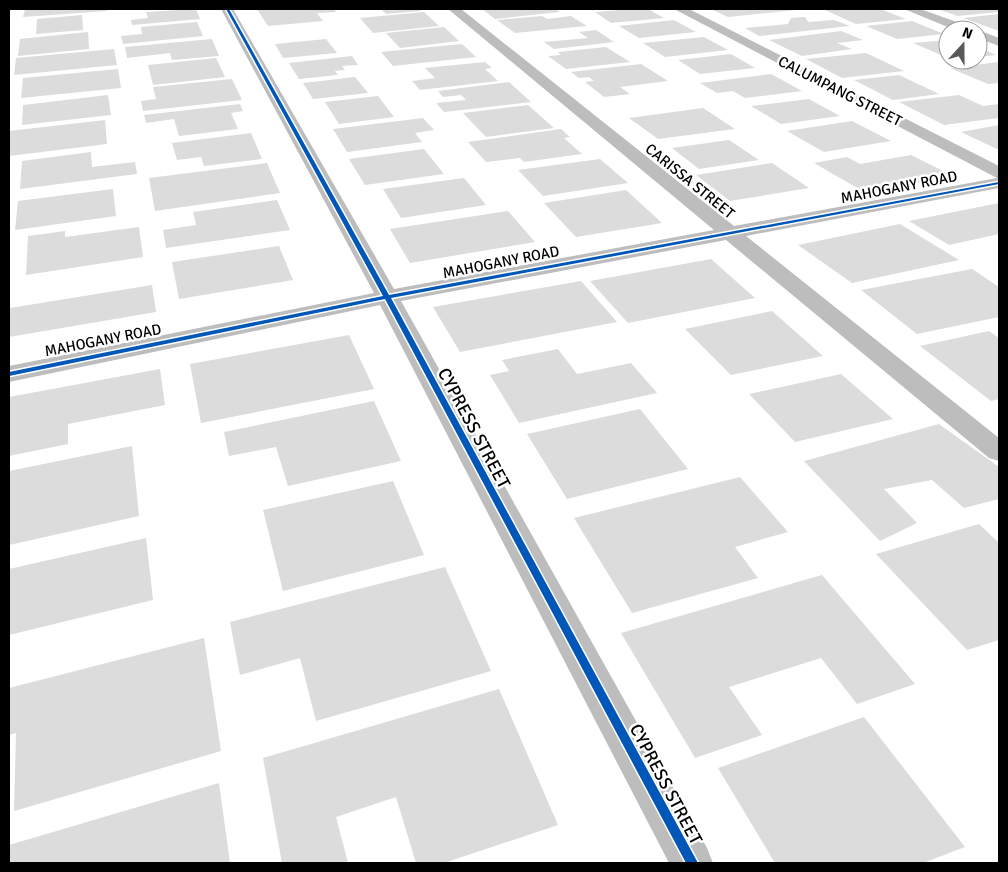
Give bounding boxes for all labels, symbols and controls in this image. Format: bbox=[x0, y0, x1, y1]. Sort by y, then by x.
north arrow bbox=[938, 20, 988, 70]
text: N bbox=[960, 24, 975, 43]
street label: CALUMPANG STREET bbox=[775, 52, 905, 130]
street label: CARISSA STREET bbox=[642, 140, 739, 223]
street label: MAHOGANY ROAD bbox=[839, 167, 959, 207]
street label: MAHOGANY ROAD bbox=[441, 242, 561, 282]
street label: MAHOGANY ROAD bbox=[43, 320, 163, 360]
street label: CYPRESS STREET bbox=[433, 364, 515, 492]
street label: CYPRESS STREET bbox=[625, 720, 707, 848]

